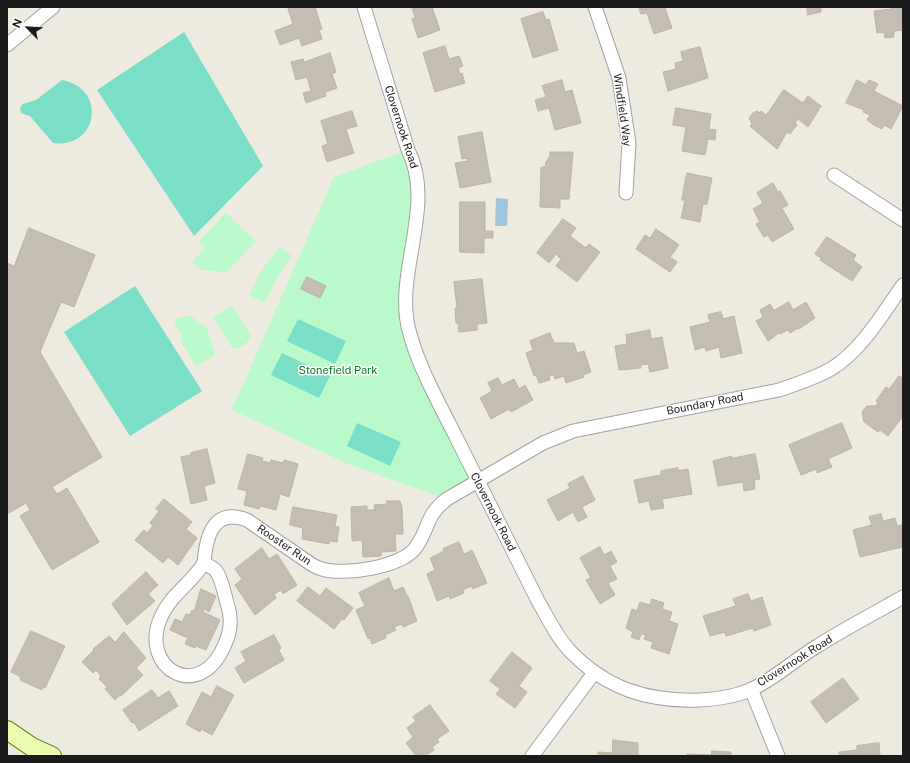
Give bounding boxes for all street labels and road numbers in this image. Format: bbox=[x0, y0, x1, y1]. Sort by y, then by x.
street label: Windfield Way bbox=[610, 73, 634, 147]
street label: Clovernook Road bbox=[381, 84, 421, 170]
street label: Boundary Road bbox=[665, 390, 745, 418]
street label: Clovernook Road bbox=[468, 471, 518, 553]
street label: Rooster Run bbox=[254, 522, 314, 568]
street label: Clovernook Road bbox=[755, 633, 835, 689]

